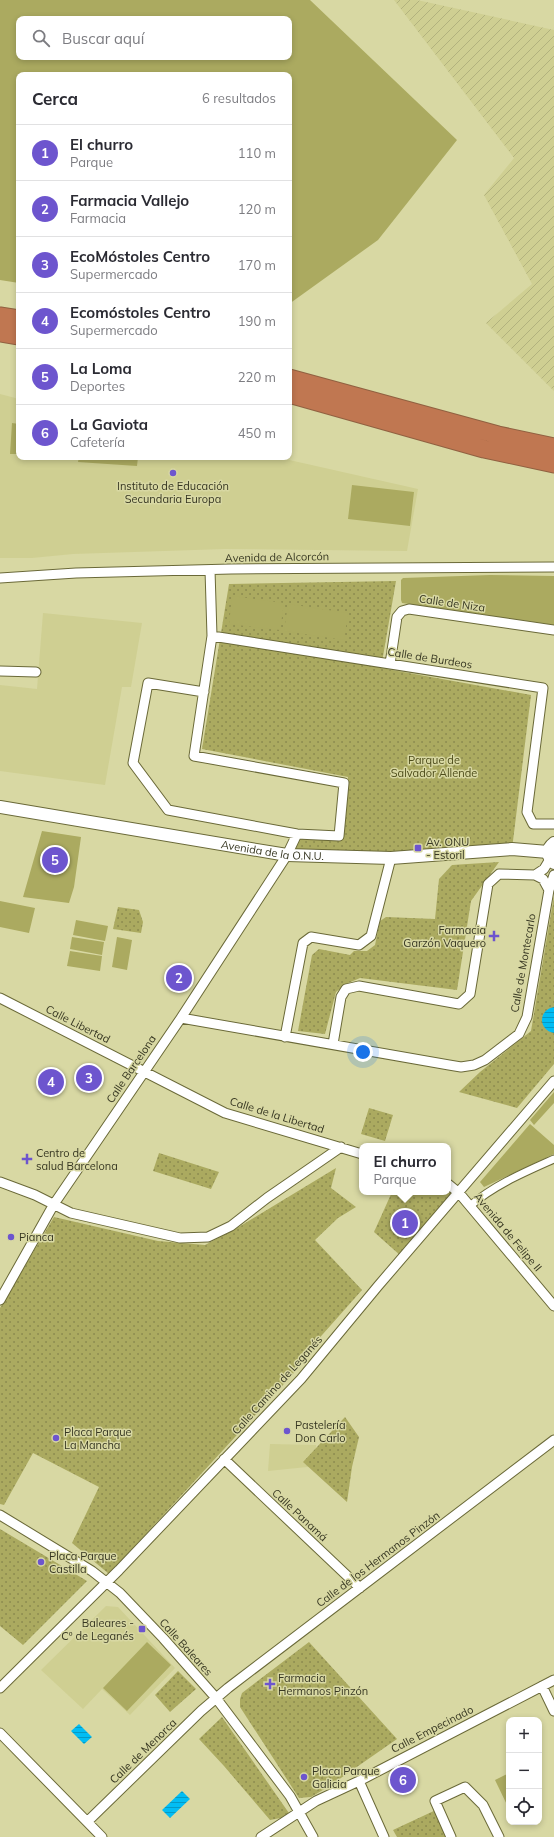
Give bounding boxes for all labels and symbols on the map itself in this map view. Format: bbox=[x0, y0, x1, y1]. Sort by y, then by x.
marker: Instituto de Educación Secundaria Europa bbox=[168, 468, 178, 478]
place label: Instituto de Educación Secundaria Europa bbox=[117, 479, 229, 506]
street label: Avenida de Alcorcón bbox=[225, 549, 329, 565]
street label: Calle de Niza bbox=[418, 591, 486, 615]
street label: Calle de Burdeos bbox=[387, 644, 473, 672]
park label: Parque de Salvador Allende bbox=[391, 753, 477, 780]
place label: Av. ONU - Estoril bbox=[426, 835, 469, 862]
street label: Avenida de la O.N.U. bbox=[220, 837, 324, 863]
marker: Av. ONU - Estoril bbox=[413, 843, 423, 853]
pin: 5 bbox=[42, 845, 68, 875]
street label: Calle de Montecarlo bbox=[507, 912, 539, 1014]
place label: Farmacia Garzón Vaquero bbox=[403, 923, 486, 950]
marker: Farmacia Garzón Vaquero bbox=[489, 931, 499, 941]
pin: 2 bbox=[166, 963, 192, 993]
street label: Calle Libertad bbox=[43, 1002, 113, 1046]
street label: Calle Barcelona bbox=[103, 1032, 159, 1106]
your location bbox=[353, 1042, 373, 1062]
pin: 3 bbox=[76, 1063, 102, 1093]
pin: 4 bbox=[38, 1067, 64, 1097]
street label: Calle de la Libertad bbox=[228, 1094, 326, 1136]
place label: Centro de salud Barcelona bbox=[36, 1146, 118, 1173]
marker: Centro de salud Barcelona bbox=[21, 1153, 33, 1165]
street label: Avenida de Felipe II bbox=[471, 1190, 545, 1274]
pin: 1 bbox=[392, 1208, 418, 1238]
place label: Pianca bbox=[19, 1230, 54, 1244]
marker: Pianca bbox=[6, 1232, 16, 1242]
street label: Calle Camino de Leganés bbox=[229, 1333, 325, 1437]
place label: Pastelería Don Carlo bbox=[295, 1418, 346, 1445]
place label: Placa Parque La Mancha bbox=[64, 1425, 132, 1452]
marker: Pastelería Don Carlo bbox=[282, 1426, 292, 1436]
marker: Placa Parque La Mancha bbox=[51, 1433, 61, 1443]
street label: Calle Panamá bbox=[269, 1486, 331, 1544]
street label: Calle de los Hermanos Pinzón bbox=[313, 1508, 443, 1610]
place label: Placa Parque Castilla bbox=[49, 1549, 117, 1576]
marker: Placa Parque Castilla bbox=[36, 1557, 46, 1567]
street label: Calle Baleares bbox=[156, 1615, 216, 1679]
place label: Baleares - Cº de Leganés bbox=[61, 1616, 134, 1643]
marker: Baleares - Cº de Leganés bbox=[137, 1624, 147, 1634]
place label: Farmacia Hermanos Pinzón bbox=[278, 1671, 368, 1698]
marker: Farmacia Hermanos Pinzón bbox=[265, 1679, 275, 1689]
street label: Calle Empecinado bbox=[388, 1702, 476, 1756]
street label: Calle de Menorca bbox=[107, 1716, 179, 1786]
place label: Placa Parque Galicia bbox=[312, 1764, 380, 1791]
pin: 6 bbox=[390, 1765, 416, 1795]
marker: Placa Parque Galicia bbox=[299, 1772, 309, 1782]

